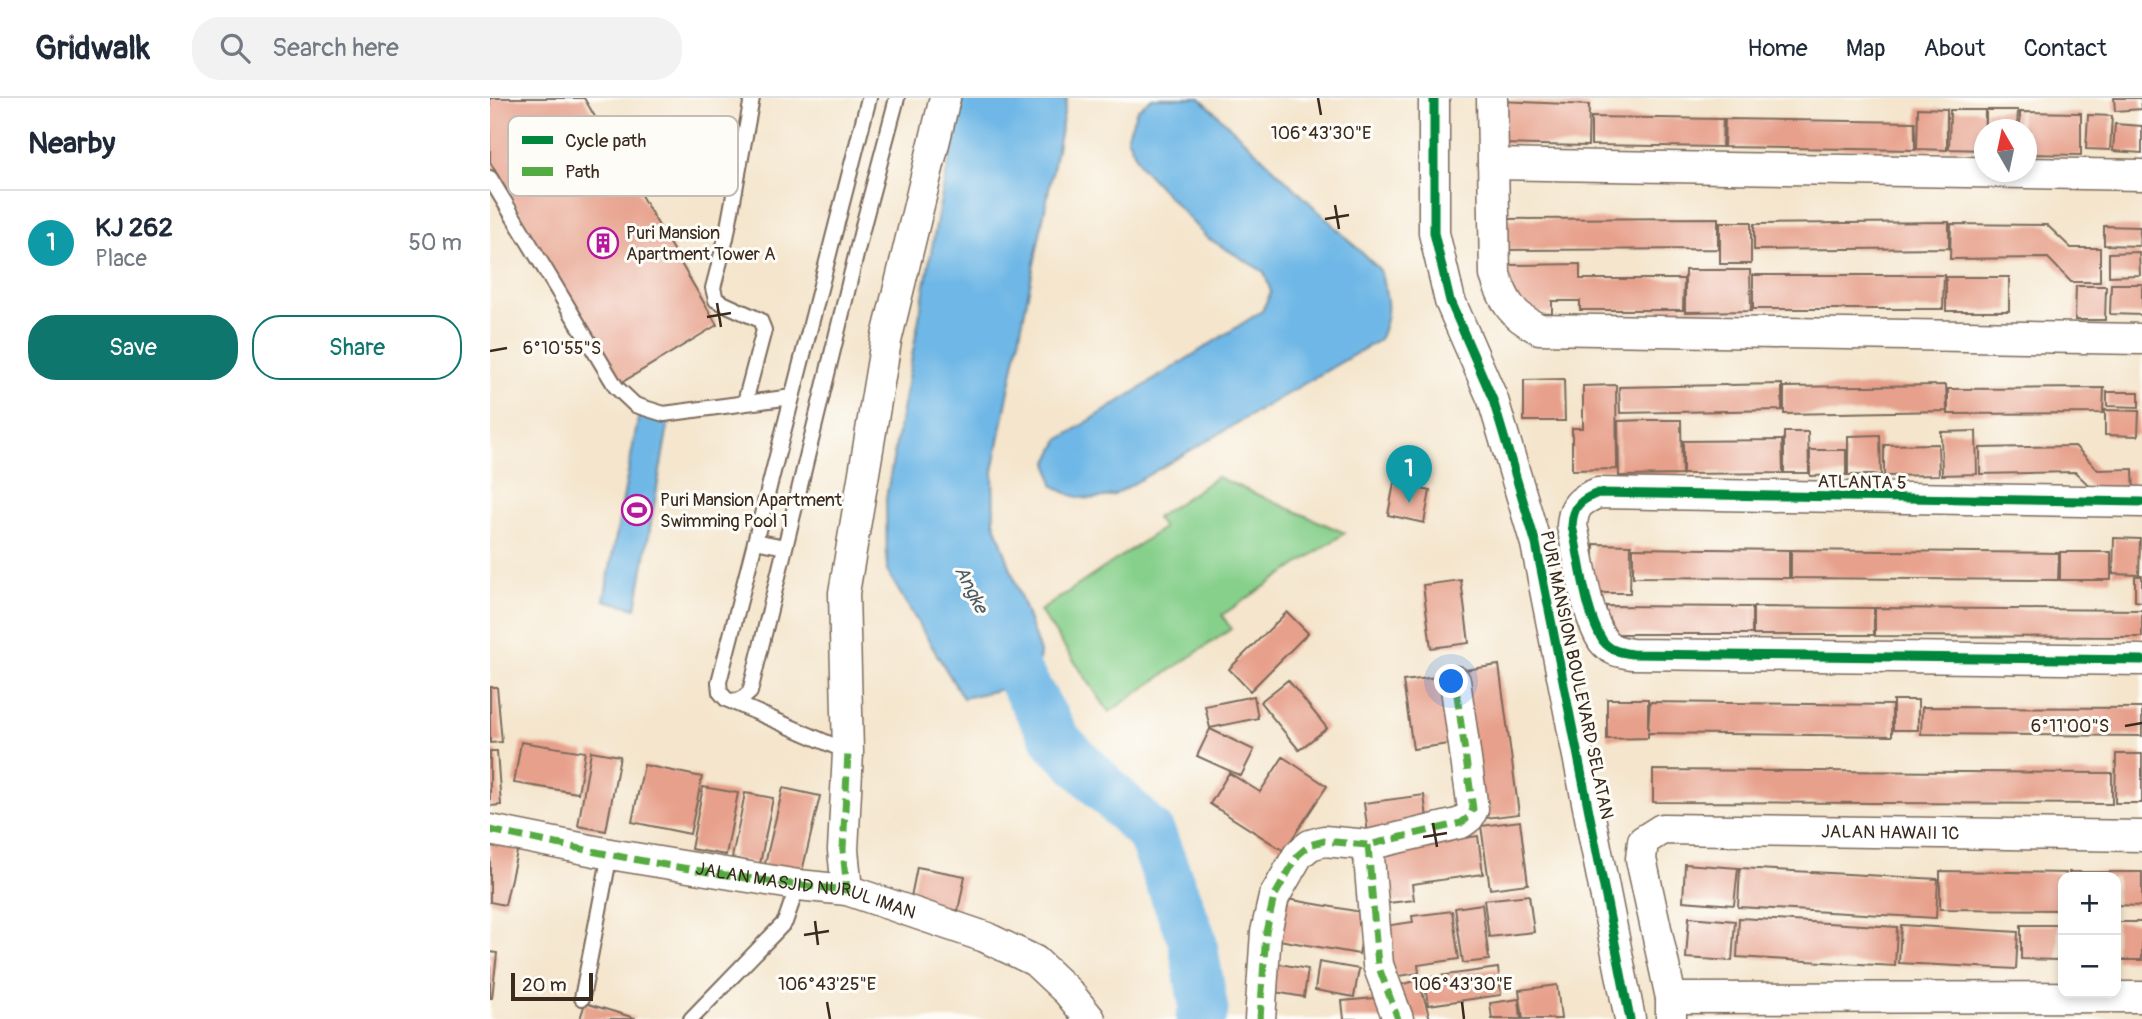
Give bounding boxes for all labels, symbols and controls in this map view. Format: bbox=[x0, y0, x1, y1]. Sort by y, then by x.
search box bbox=[192, 17, 682, 80]
text: Gridwalk bbox=[35, 28, 150, 69]
icon: search bbox=[216, 29, 254, 67]
text: Search here bbox=[272, 32, 399, 64]
text: Home bbox=[1747, 34, 1808, 63]
text: Map bbox=[1846, 34, 1886, 63]
text: About bbox=[1924, 34, 1986, 63]
text: Contact bbox=[2024, 34, 2107, 63]
legend bbox=[508, 116, 738, 196]
north arrow bbox=[1974, 119, 2037, 182]
text: 106°43'30"E bbox=[1271, 122, 1371, 145]
text: Nearby bbox=[28, 125, 115, 162]
text: Cycle path bbox=[565, 129, 646, 153]
text: Path bbox=[565, 160, 600, 184]
text: KJ 262 bbox=[95, 212, 173, 244]
place label: Puri Mansion Apartment Tower A bbox=[626, 222, 776, 266]
building icon: Puri Mansion Apartment Tower A bbox=[586, 226, 620, 260]
text: 1 bbox=[47, 228, 56, 257]
text: 50 m bbox=[408, 228, 462, 257]
text: Place bbox=[95, 244, 147, 273]
button: Save bbox=[28, 315, 238, 380]
button: Share bbox=[252, 315, 462, 380]
text: 6°10'55"S bbox=[523, 337, 601, 360]
pin: 1 bbox=[1386, 445, 1432, 503]
street label: ATLANTA 5 bbox=[1817, 470, 1907, 495]
place label: Puri Mansion Apartment Swimming Pool 1 bbox=[660, 489, 843, 533]
sports icon: Puri Mansion Apartment Swimming Pool 1 bbox=[620, 493, 654, 527]
street label: PURI MANSION BOULEVARD SELATAN bbox=[1535, 529, 1618, 821]
water label: Angke bbox=[949, 562, 994, 619]
your location bbox=[1434, 664, 1468, 698]
text: 6°11'00"S bbox=[2031, 715, 2109, 738]
street label: JALAN HAWAII 1C bbox=[1821, 820, 1960, 845]
street label: JALAN MASJID NURUL IMAN bbox=[694, 857, 919, 925]
map controls bbox=[2058, 872, 2121, 998]
button: + bbox=[2058, 872, 2121, 935]
button: − bbox=[2058, 935, 2121, 998]
scale bar bbox=[511, 970, 593, 1002]
text: 20 m bbox=[522, 973, 567, 997]
text: 106°43'25"E bbox=[778, 973, 876, 996]
text: 106°43'30"E bbox=[1412, 973, 1512, 996]

